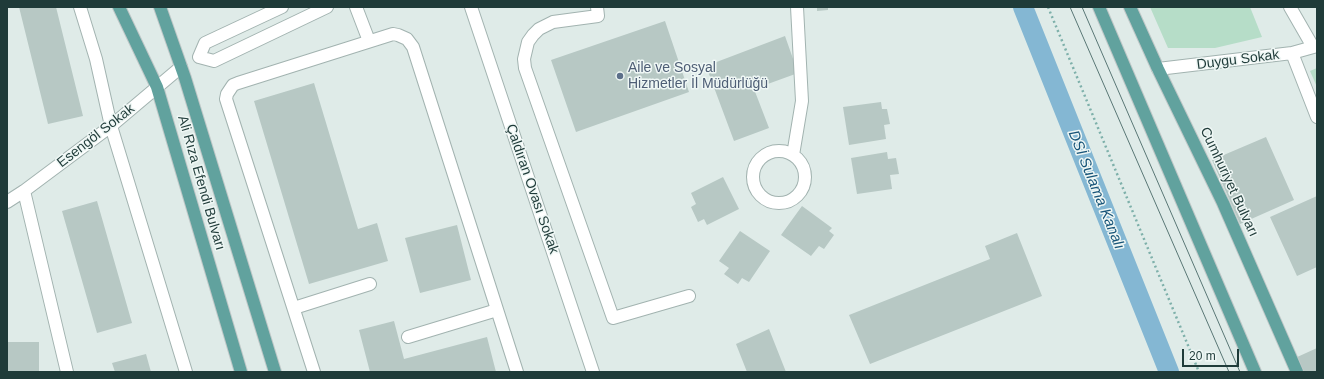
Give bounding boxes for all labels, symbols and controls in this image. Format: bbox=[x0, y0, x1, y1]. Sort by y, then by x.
street label: Duygu Sokak bbox=[1196, 47, 1280, 73]
place label: Aile ve Sosyal Hizmetler İl Müdürlüğü bbox=[628, 60, 768, 92]
marker: Aile ve Sosyal Hizmetler İl Müdürlüğü bbox=[615, 71, 625, 81]
street label: Esengöl Sokak bbox=[54, 101, 138, 171]
street label: Ali Rıza Efendi Bulvarı bbox=[174, 114, 228, 252]
street label: Çaldıran Ovası Sokak bbox=[502, 122, 562, 256]
street label: Cumhuriyet Bulvarı bbox=[1196, 125, 1262, 239]
water label: DSİ Sulama Kanalı bbox=[1064, 128, 1128, 252]
scale bar bbox=[1184, 341, 1241, 367]
text: 20 m bbox=[1189, 349, 1216, 363]

